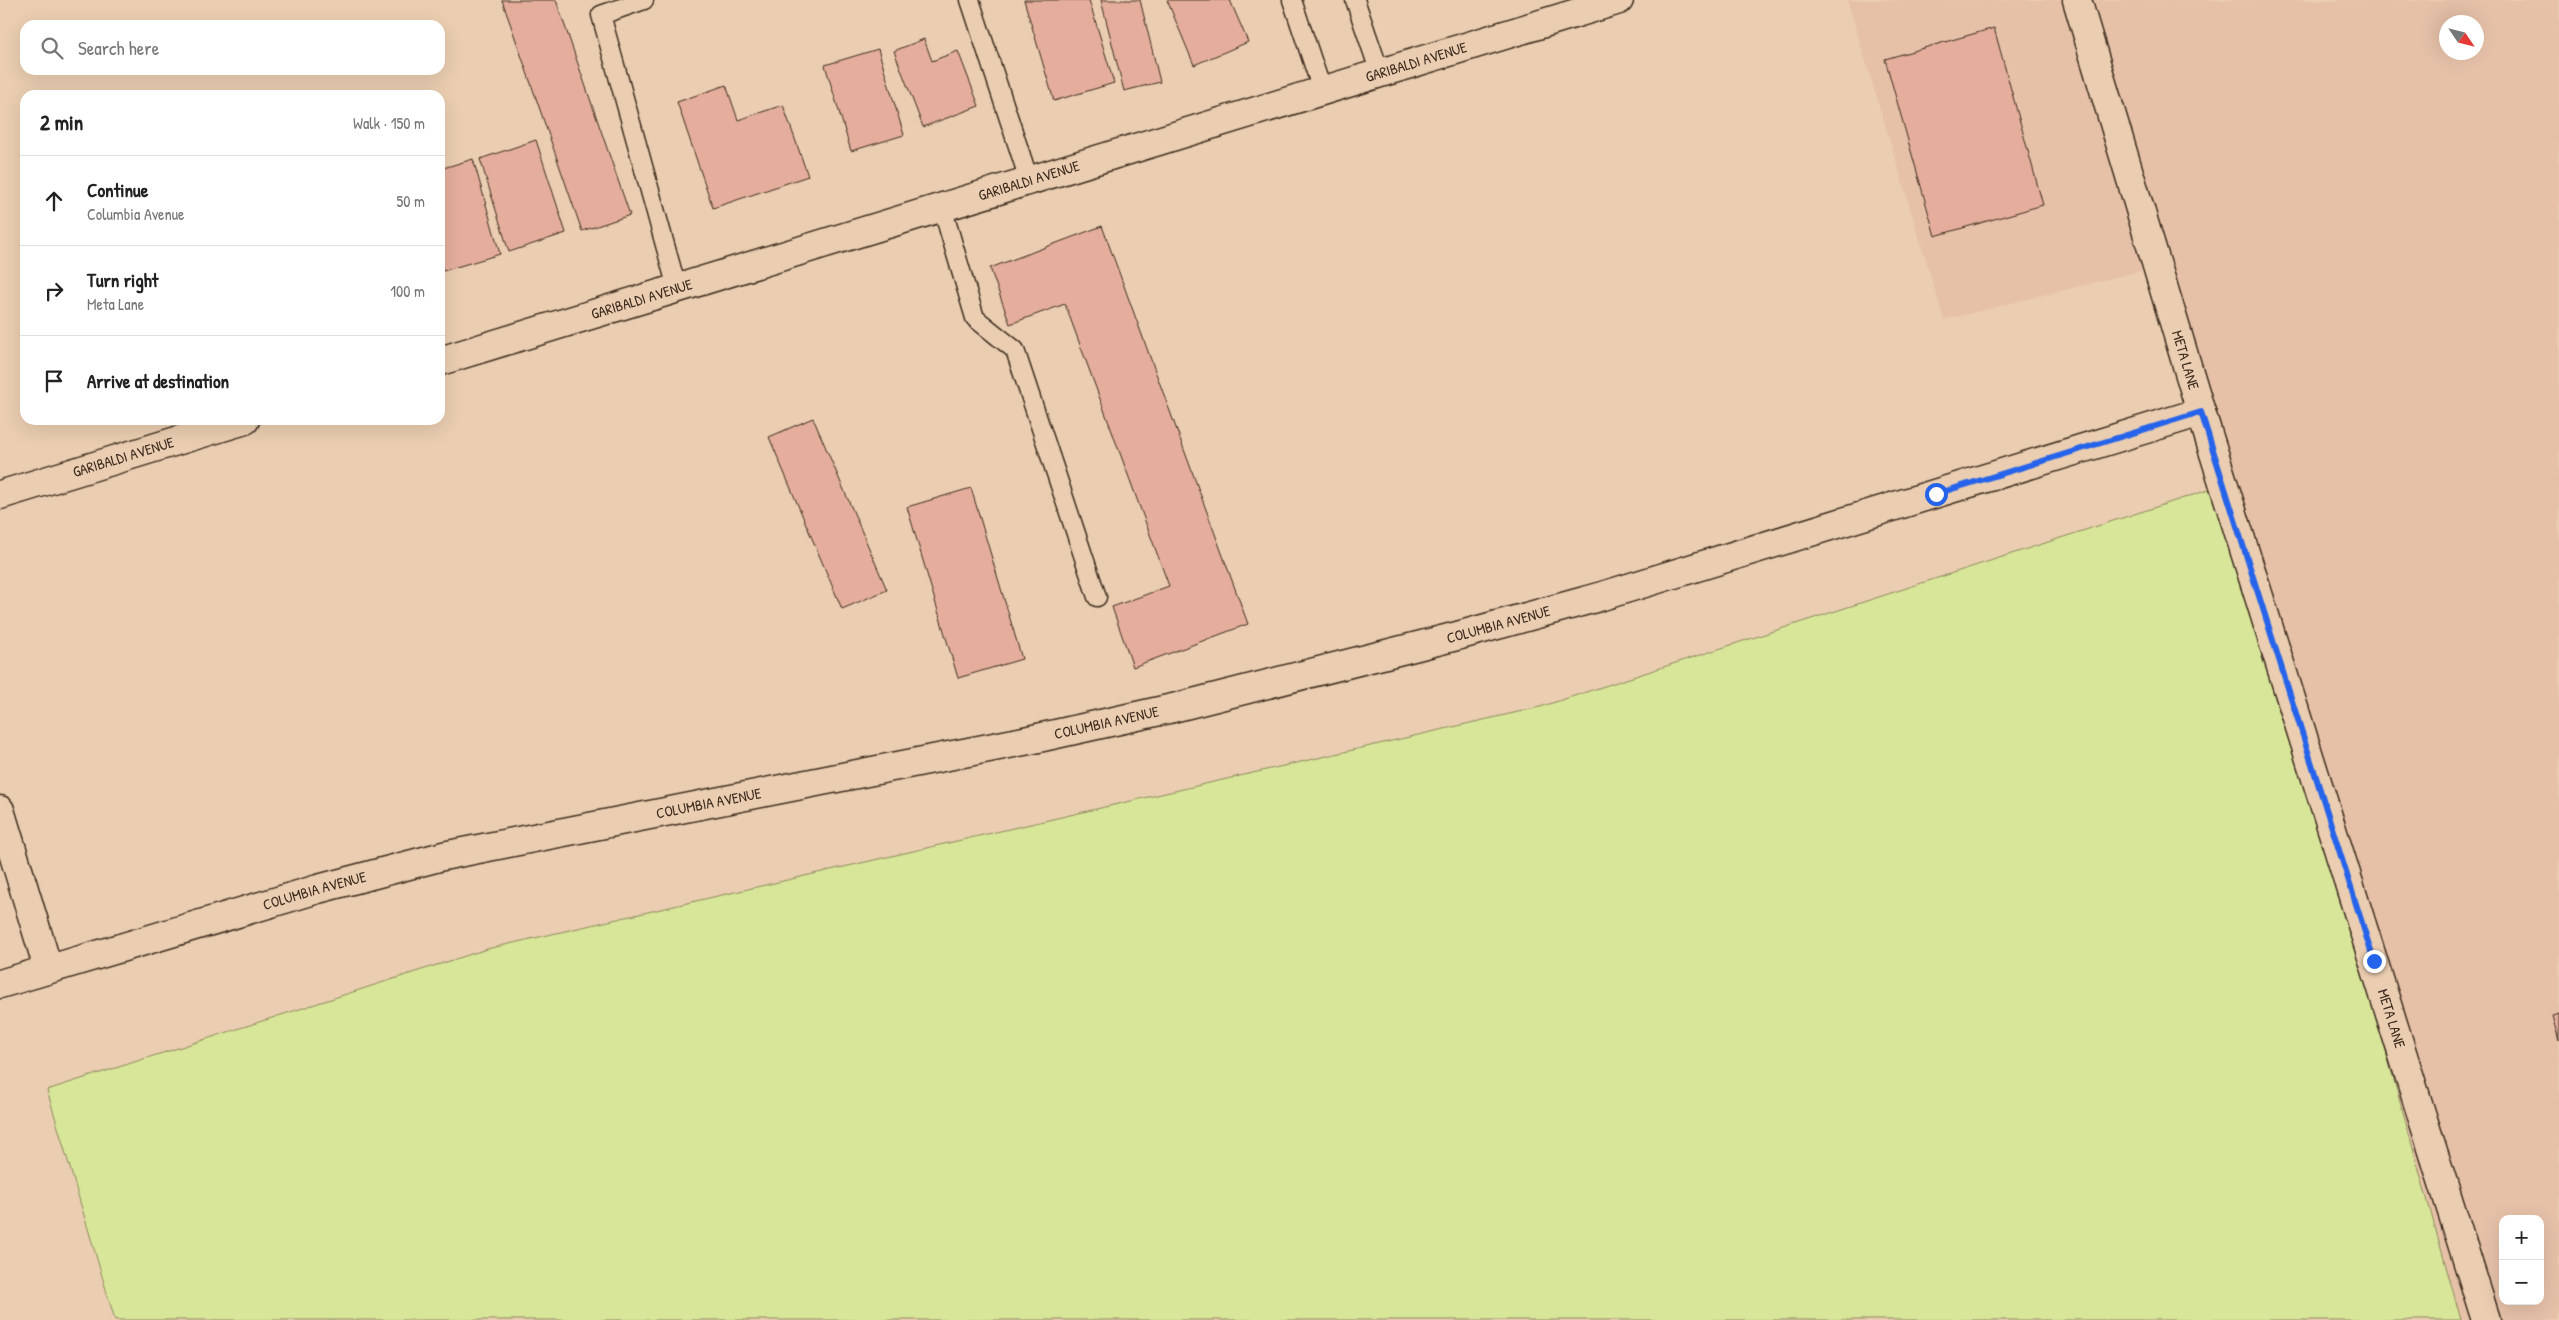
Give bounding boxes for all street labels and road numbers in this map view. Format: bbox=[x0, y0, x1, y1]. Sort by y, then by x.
street label: GARIBALDI AVENUE bbox=[1363, 36, 1470, 87]
street label: GARIBALDI AVENUE bbox=[976, 155, 1082, 206]
street label: GARIBALDI AVENUE bbox=[588, 273, 695, 324]
street label: META LANE bbox=[2167, 328, 2205, 392]
street label: GARIBALDI AVENUE bbox=[70, 431, 177, 482]
street label: COLUMBIA AVENUE bbox=[1444, 600, 1553, 648]
street label: COLUMBIA AVENUE bbox=[1052, 700, 1161, 744]
street label: COLUMBIA AVENUE bbox=[654, 782, 763, 824]
street label: COLUMBIA AVENUE bbox=[260, 866, 369, 915]
street label: META LANE bbox=[2373, 986, 2411, 1051]

